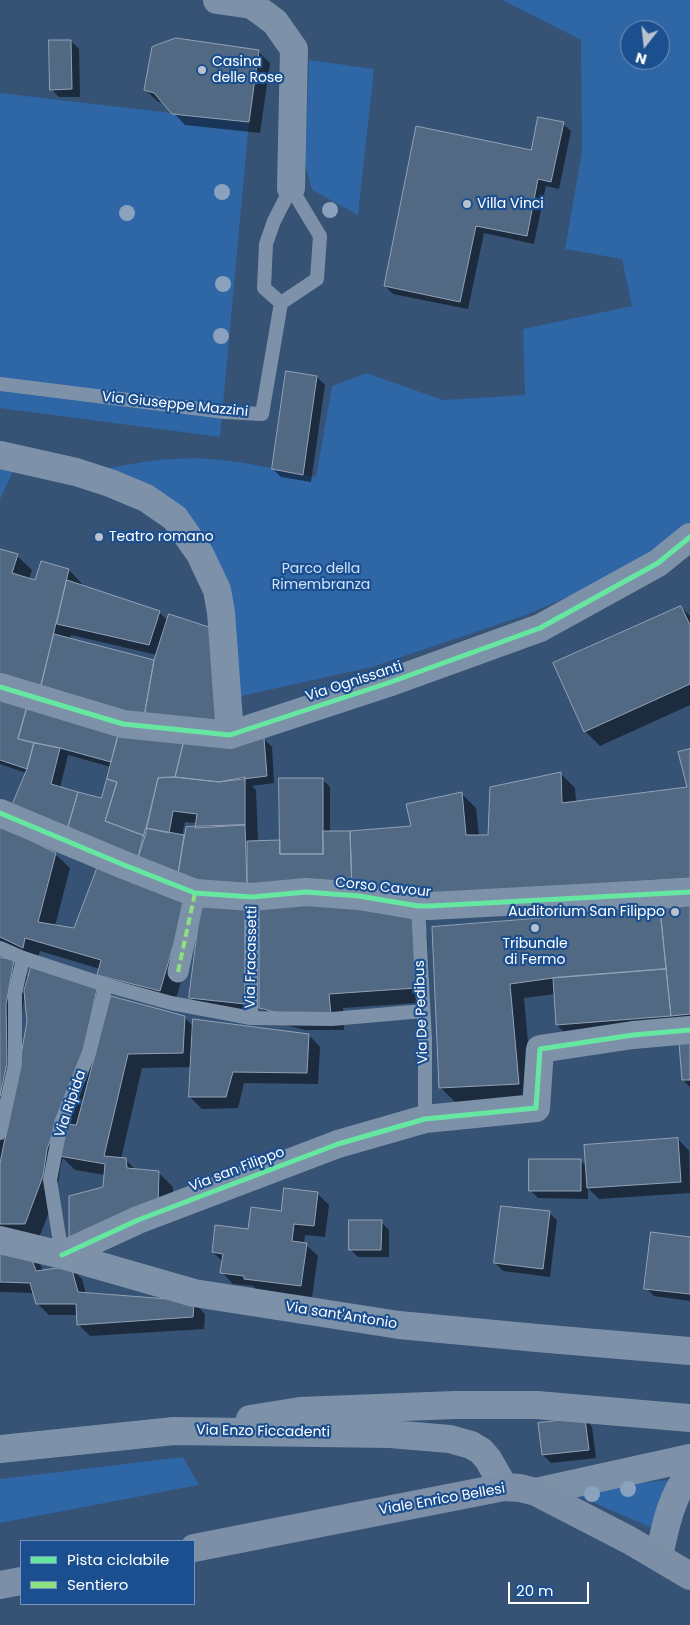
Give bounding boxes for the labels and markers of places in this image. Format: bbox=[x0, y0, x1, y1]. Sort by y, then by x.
place label: Casina delle Rose bbox=[212, 54, 283, 86]
marker: Casina delle Rose bbox=[196, 64, 208, 76]
place label: Villa Vinci bbox=[477, 196, 544, 212]
marker: Villa Vinci bbox=[461, 198, 473, 210]
place label: Teatro romano bbox=[109, 529, 214, 545]
marker: Teatro romano bbox=[93, 531, 105, 543]
place label: Auditorium San Filippo bbox=[508, 904, 665, 920]
marker: Auditorium San Filippo bbox=[669, 906, 681, 918]
marker: Tribunale di Fermo bbox=[529, 922, 541, 934]
place label: Tribunale di Fermo bbox=[502, 936, 568, 969]

